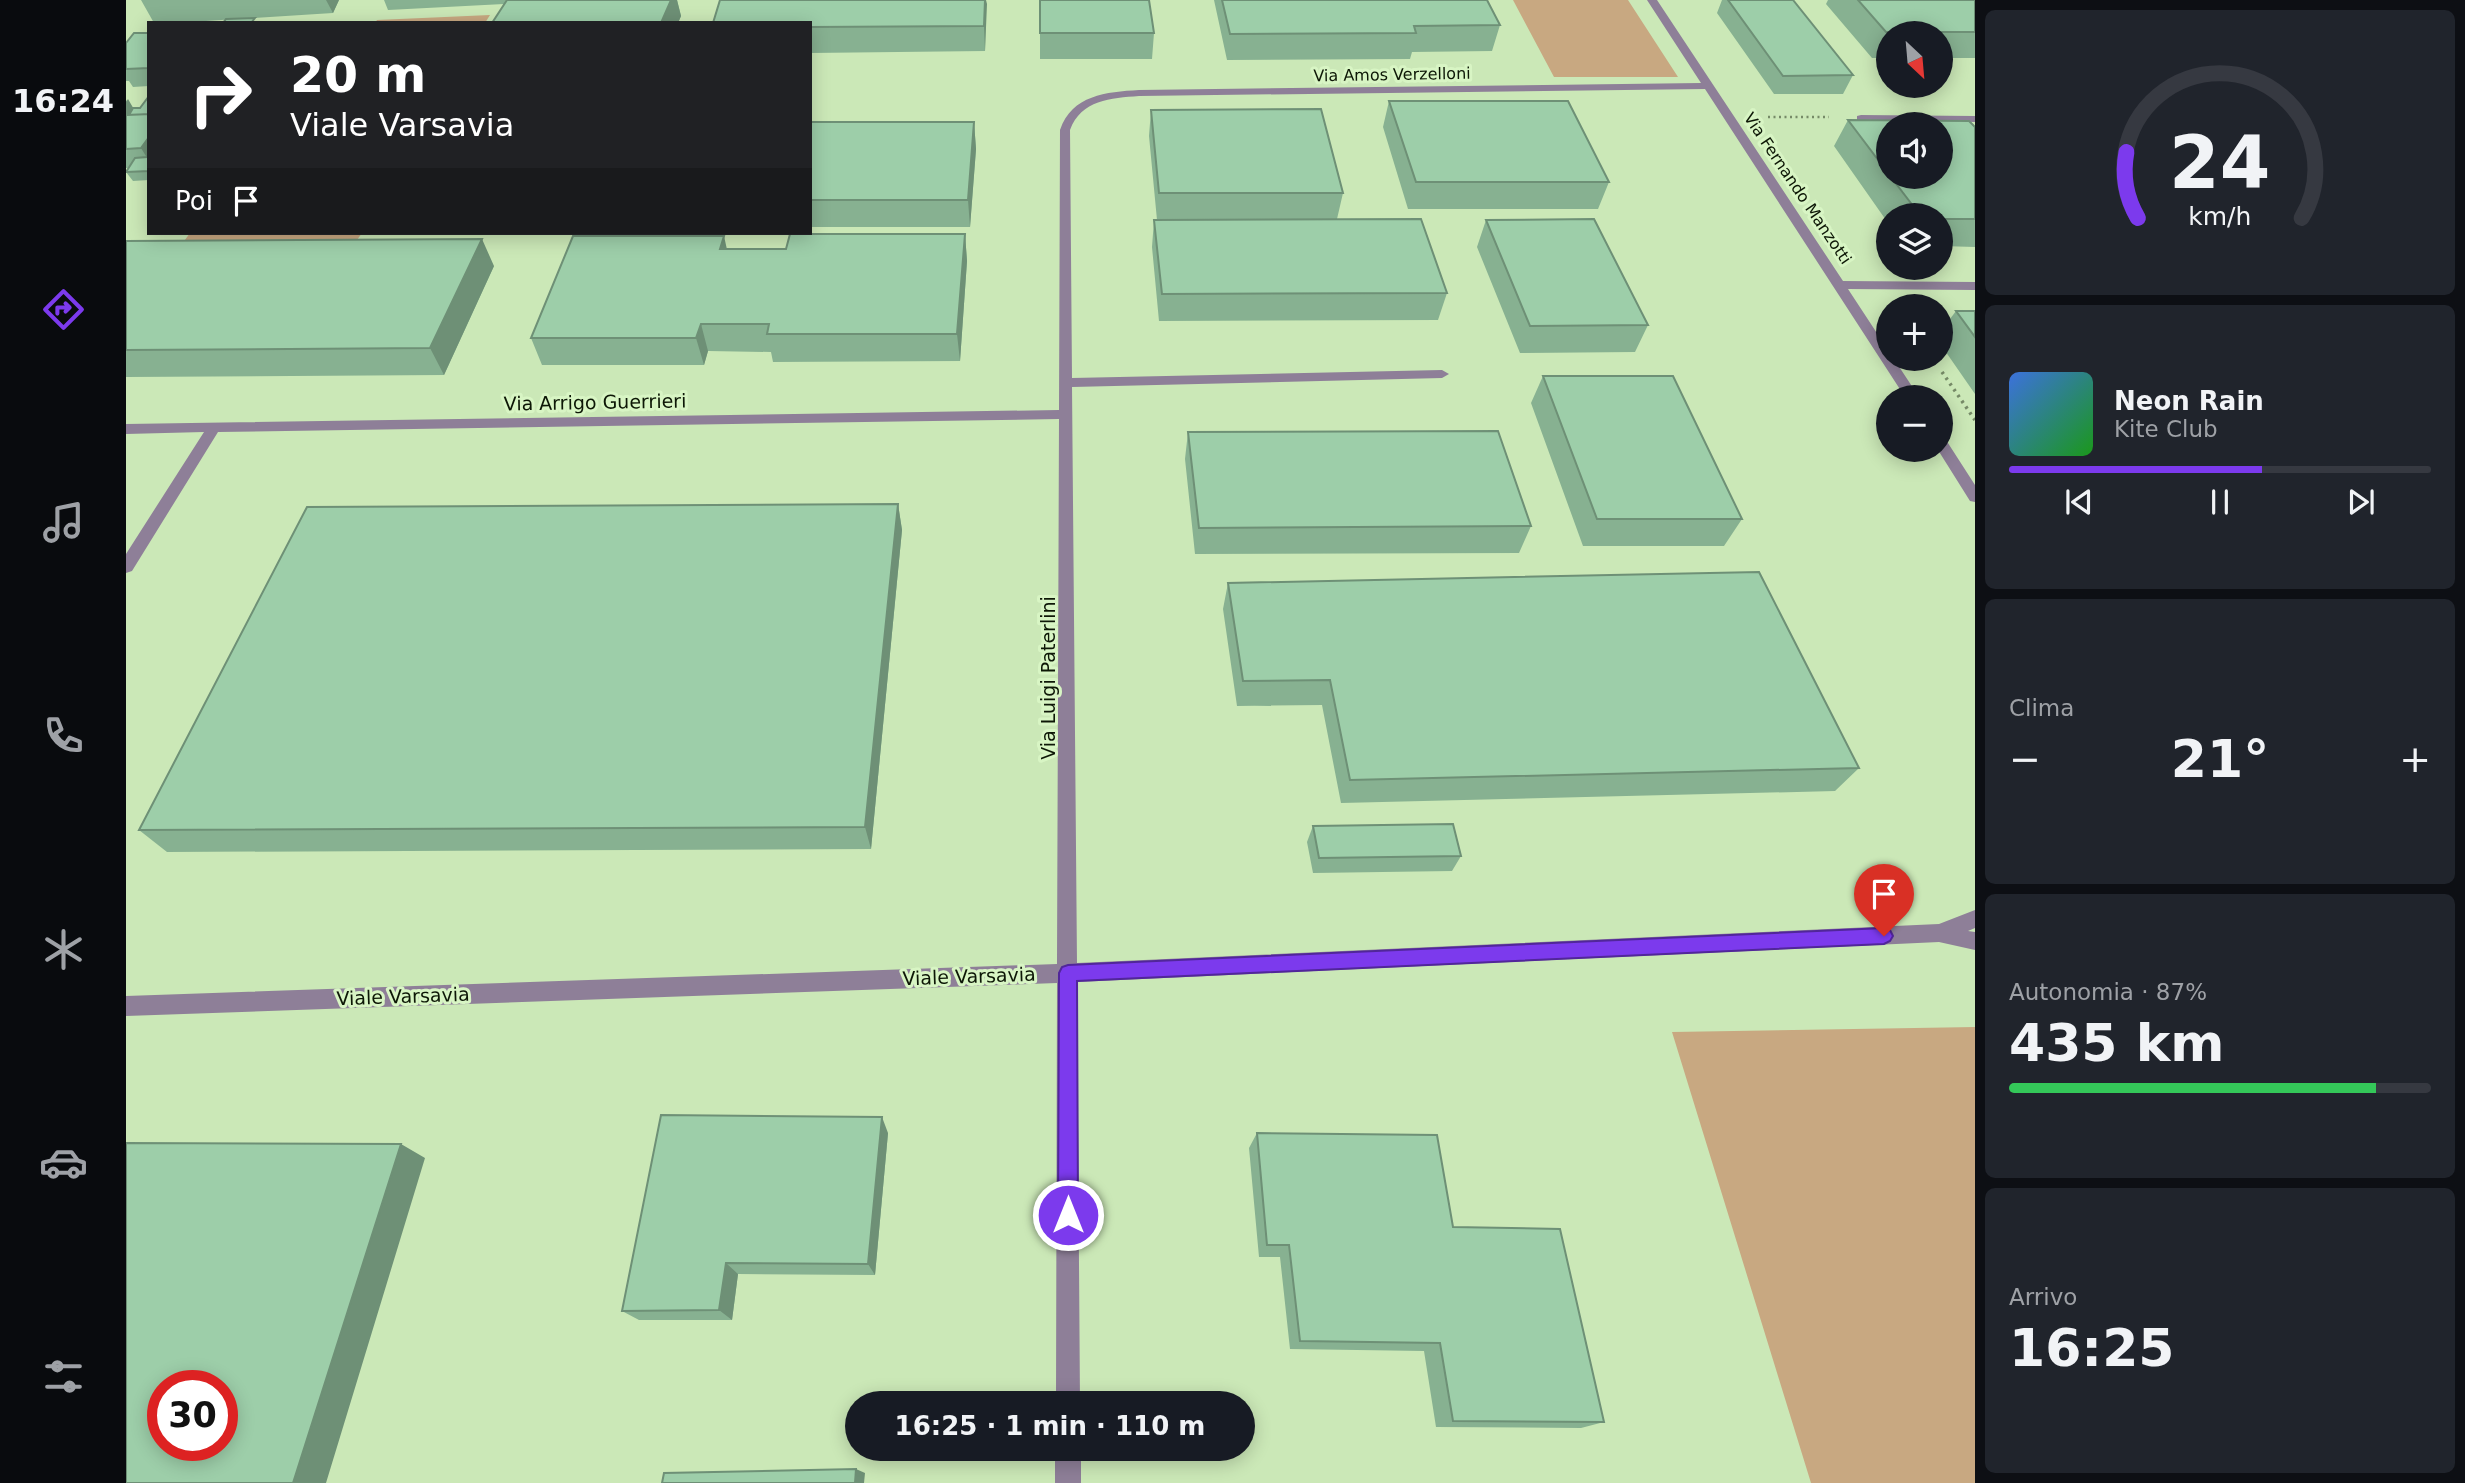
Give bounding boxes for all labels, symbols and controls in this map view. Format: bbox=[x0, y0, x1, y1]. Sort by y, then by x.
north arrow bbox=[1876, 21, 1953, 98]
map controls bbox=[1876, 21, 1953, 462]
text: 20 m bbox=[290, 47, 426, 104]
icon: right bbox=[175, 49, 266, 140]
street label: Via Amos Verzelloni bbox=[1313, 64, 1471, 85]
text: 16:24 bbox=[12, 82, 114, 120]
text: Viale Varsavia bbox=[290, 106, 514, 144]
street label: Via Fernando Manzotti bbox=[1740, 109, 1855, 268]
button: sound bbox=[1876, 112, 1953, 189]
text: 24 bbox=[2169, 121, 2271, 206]
icon: arrive bbox=[227, 182, 265, 220]
text: Poi bbox=[175, 186, 213, 216]
text: km/h bbox=[2188, 202, 2252, 231]
button: layers bbox=[1876, 203, 1953, 280]
icon: directions bbox=[39, 285, 88, 334]
button: + bbox=[1876, 294, 1953, 371]
button: − bbox=[1876, 385, 1953, 462]
text: Neon Rain bbox=[2114, 386, 2264, 416]
street label: Via Arrigo Guerrieri bbox=[504, 389, 686, 415]
text: Kite Club bbox=[2114, 416, 2218, 442]
icon: previous bbox=[2060, 483, 2098, 521]
icon: pause bbox=[2201, 483, 2239, 521]
icon: next bbox=[2342, 483, 2380, 521]
icon: music bbox=[39, 498, 88, 547]
street label: Via Luigi Paterlini bbox=[1037, 596, 1059, 760]
text: Clima bbox=[2009, 695, 2074, 721]
icon: phone bbox=[39, 711, 88, 760]
text: 21° bbox=[2171, 729, 2269, 789]
text: − bbox=[2009, 737, 2041, 781]
text: + bbox=[2399, 737, 2431, 781]
pin bbox=[1854, 864, 1914, 936]
icon: arrive bbox=[1865, 875, 1903, 913]
icon: climate bbox=[39, 925, 88, 974]
street label: Viale Varsavia bbox=[902, 963, 1036, 989]
text: Autonomia · 87% bbox=[2009, 979, 2207, 1005]
street label: Viale Varsavia bbox=[336, 983, 470, 1009]
text: 435 km bbox=[2009, 1013, 2224, 1073]
icon: car bbox=[39, 1138, 88, 1187]
position arrow bbox=[1031, 1178, 1105, 1252]
text: Arrivo bbox=[2009, 1284, 2077, 1310]
text: 16:25 bbox=[2009, 1318, 2175, 1378]
icon: filters bbox=[39, 1352, 88, 1401]
speed limit sign: 30 bbox=[147, 1370, 238, 1461]
text: 16:25 · 1 min · 110 m bbox=[895, 1411, 1205, 1441]

